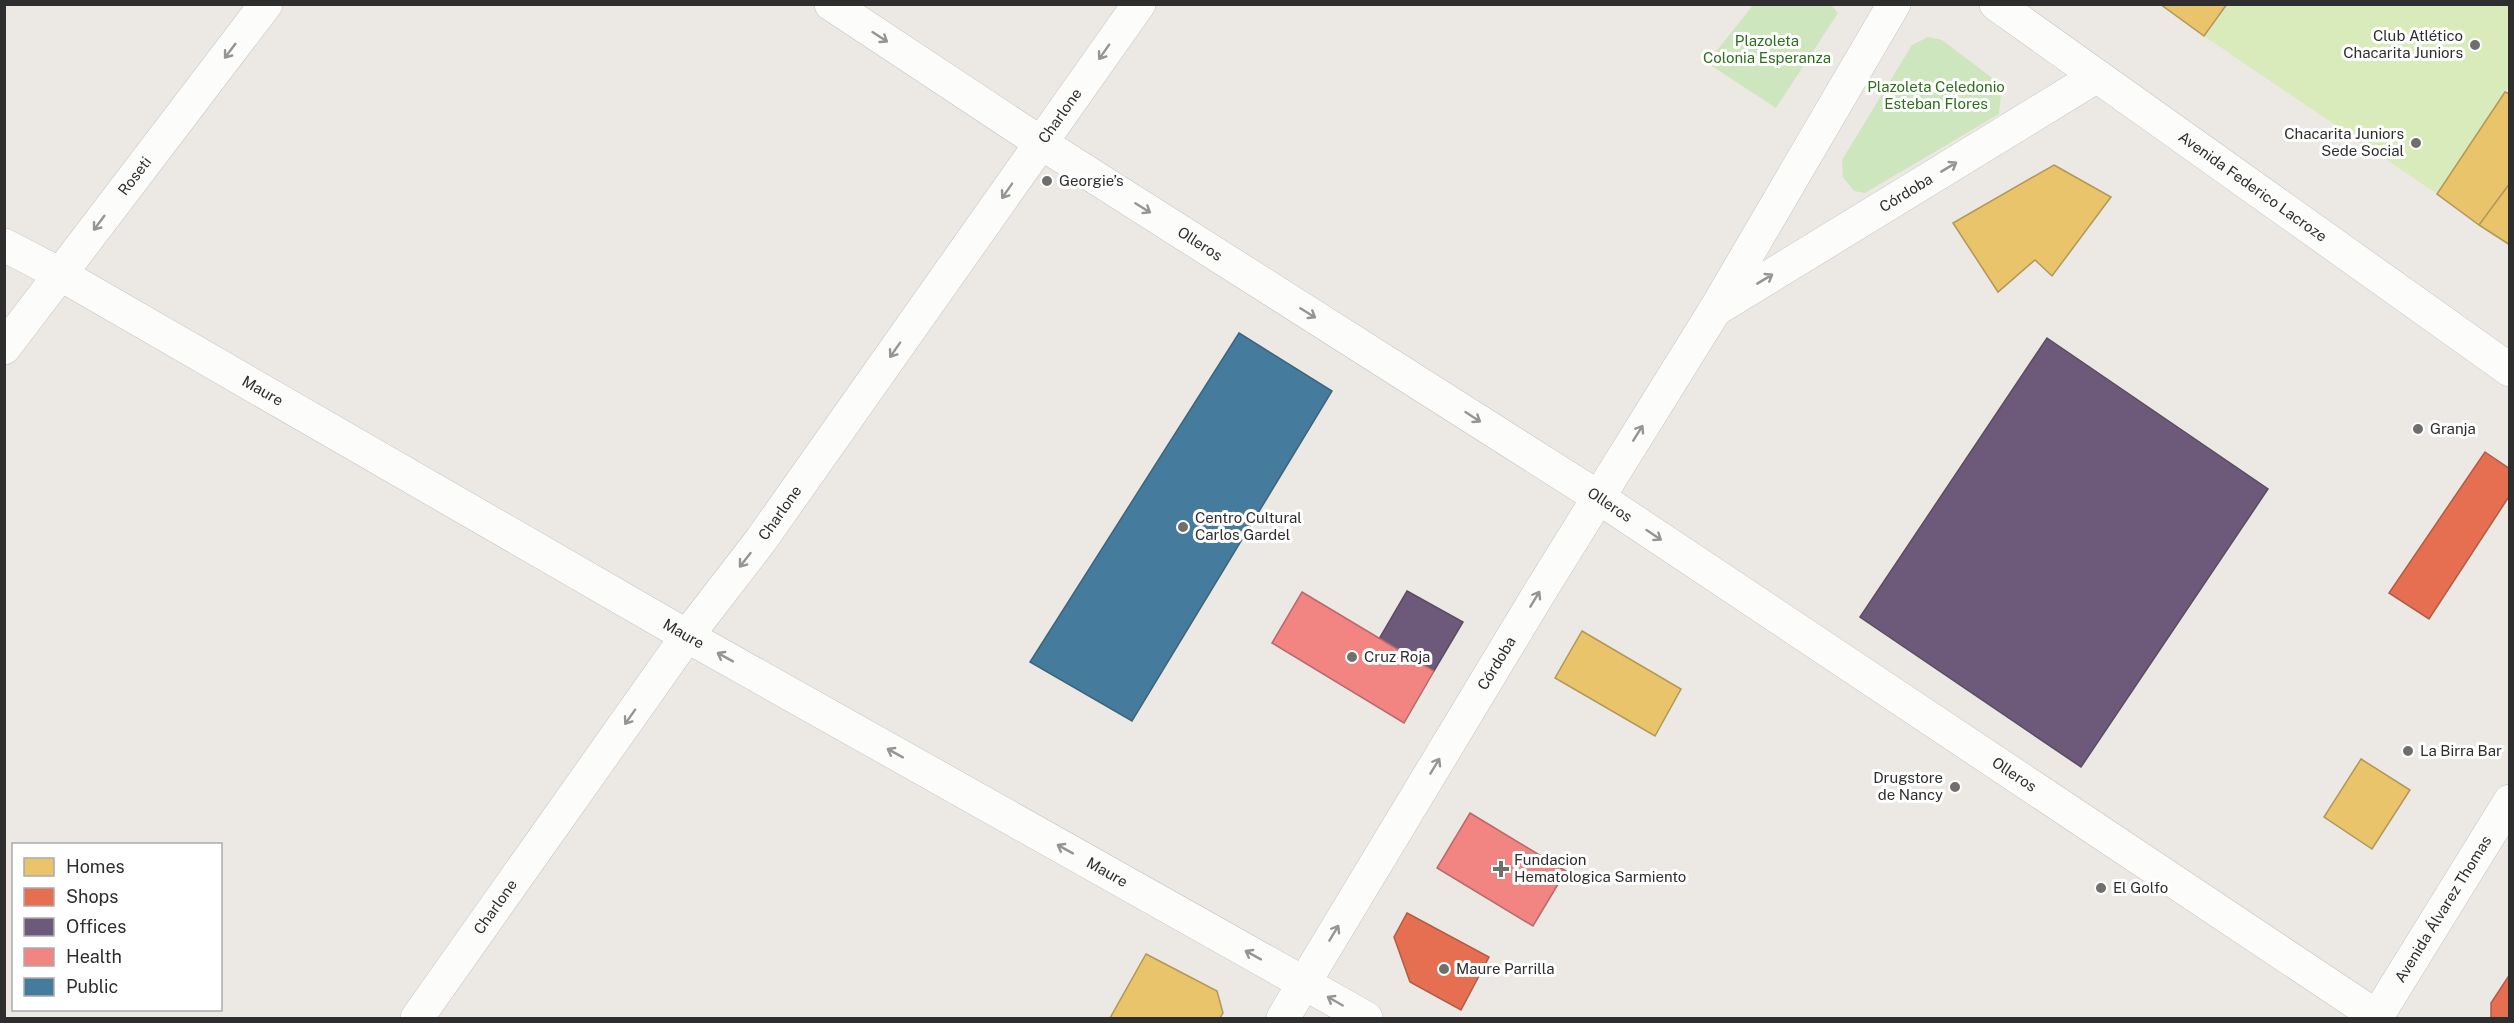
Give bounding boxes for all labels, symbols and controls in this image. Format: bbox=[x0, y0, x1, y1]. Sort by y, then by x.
place label: Club Atlético Chacarita Juniors bbox=[2343, 27, 2463, 61]
one-way arrow bbox=[871, 31, 888, 43]
park label: Plazoleta Colonia Esperanza bbox=[1703, 32, 1831, 66]
marker: Club Atlético Chacarita Juniors bbox=[2468, 38, 2482, 52]
one-way arrow bbox=[224, 43, 237, 59]
one-way arrow bbox=[1098, 43, 1111, 59]
park label: Plazoleta Celedonio Esteban Flores bbox=[1867, 78, 2005, 112]
street label: Charlone bbox=[1035, 85, 1085, 146]
place label: Chacarita Juniors Sede Social bbox=[2284, 125, 2404, 159]
street label: Avenida Federico Lacroze bbox=[2176, 128, 2330, 245]
marker: Chacarita Juniors Sede Social bbox=[2409, 136, 2423, 150]
street label: Roseti bbox=[114, 153, 154, 198]
one-way arrow bbox=[1940, 160, 1957, 172]
street label: Córdoba bbox=[1876, 170, 1935, 215]
place label: Georgie’s bbox=[1059, 172, 1124, 189]
marker: Georgie’s bbox=[1040, 174, 1054, 188]
one-way arrow bbox=[1001, 182, 1013, 198]
one-way arrow bbox=[1135, 202, 1152, 215]
one-way arrow bbox=[93, 214, 105, 230]
street label: Olleros bbox=[1175, 223, 1226, 264]
one-way arrow bbox=[1756, 273, 1773, 285]
one-way arrow bbox=[1299, 307, 1316, 319]
one-way arrow bbox=[889, 342, 901, 358]
street label: Maure bbox=[239, 372, 286, 409]
one-way arrow bbox=[1464, 411, 1481, 423]
place label: Granja bbox=[2430, 420, 2476, 437]
marker: Granja bbox=[2411, 422, 2425, 436]
one-way arrow bbox=[1632, 425, 1644, 442]
street label: Charlone bbox=[755, 482, 805, 543]
street label: Olleros bbox=[1585, 484, 1635, 525]
place label: Centro Cultural Carlos Gardel bbox=[1195, 509, 1302, 543]
marker: Centro Cultural Carlos Gardel bbox=[1176, 520, 1190, 534]
one-way arrow bbox=[1645, 529, 1662, 541]
one-way arrow bbox=[739, 552, 752, 568]
one-way arrow bbox=[1530, 591, 1542, 608]
street label: Maure bbox=[660, 615, 707, 652]
street label: Córdoba bbox=[1474, 633, 1519, 693]
place label: Cruz Roja bbox=[1364, 648, 1430, 665]
marker: Cruz Roja bbox=[1345, 650, 1359, 664]
one-way arrow bbox=[717, 651, 734, 663]
one-way arrow bbox=[623, 709, 636, 725]
place label: La Birra Bar bbox=[2420, 742, 2502, 759]
marker: La Birra Bar bbox=[2401, 744, 2415, 758]
one-way arrow bbox=[887, 747, 904, 759]
street label: Olleros bbox=[1989, 753, 2040, 795]
one-way arrow bbox=[1429, 758, 1441, 775]
place label: Drugstore de Nancy bbox=[1873, 769, 1943, 803]
marker: Drugstore de Nancy bbox=[1948, 780, 1962, 794]
street label: Avenida Álvarez Thomas bbox=[2391, 832, 2495, 985]
legend bbox=[12, 843, 222, 1011]
one-way arrow bbox=[1057, 843, 1074, 855]
place label: Fundacion Hematologica Sarmiento bbox=[1514, 851, 1686, 885]
street label: Maure bbox=[1084, 854, 1131, 890]
text: Homes bbox=[66, 856, 125, 877]
marker: Fundacion Hematologica Sarmiento bbox=[1492, 860, 1510, 878]
street label: Charlone bbox=[470, 876, 520, 937]
place label: El Golfo bbox=[2113, 879, 2168, 896]
marker: El Golfo bbox=[2094, 881, 2108, 895]
text: Shops bbox=[66, 886, 118, 907]
text: Offices bbox=[66, 916, 126, 937]
one-way arrow bbox=[1329, 925, 1341, 942]
text: Health bbox=[66, 946, 122, 967]
one-way arrow bbox=[1245, 949, 1262, 961]
place label: Maure Parrilla bbox=[1456, 960, 1554, 977]
marker: Maure Parrilla bbox=[1437, 962, 1451, 976]
text: Public bbox=[66, 976, 118, 997]
one-way arrow bbox=[1327, 995, 1344, 1007]

